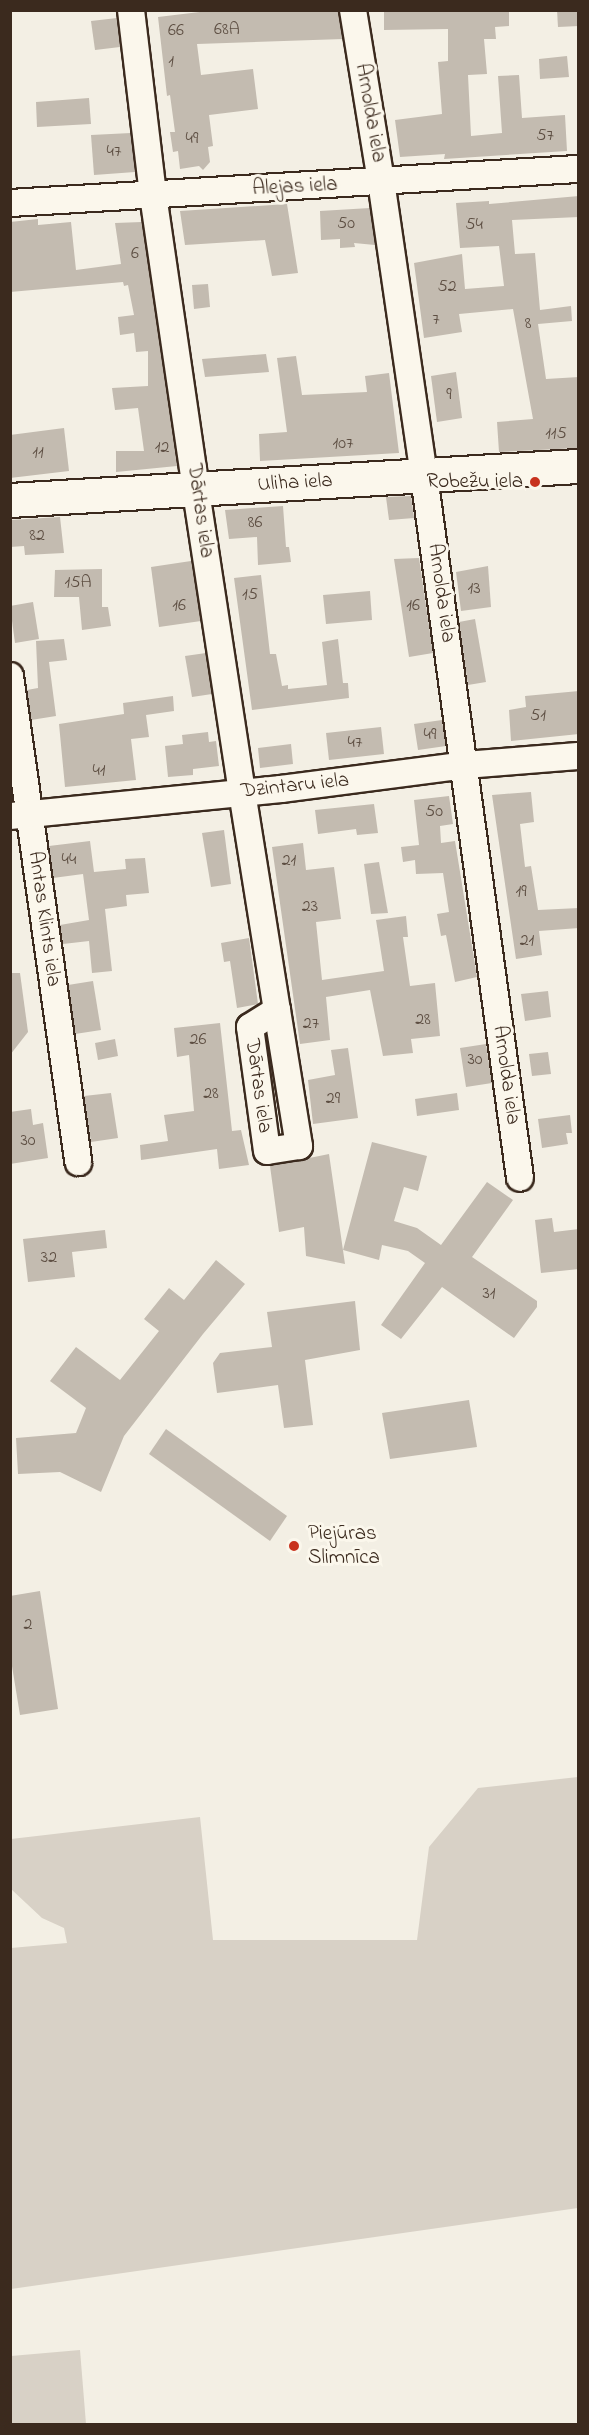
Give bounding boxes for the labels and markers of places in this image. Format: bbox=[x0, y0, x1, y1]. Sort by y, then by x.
place label: Robežu iela bbox=[427, 469, 523, 495]
marker: Robežu iela bbox=[528, 475, 542, 489]
place label: Piejūras Slimnīca bbox=[308, 1521, 380, 1571]
marker: Piejūras Slimnīca bbox=[285, 1537, 303, 1555]

